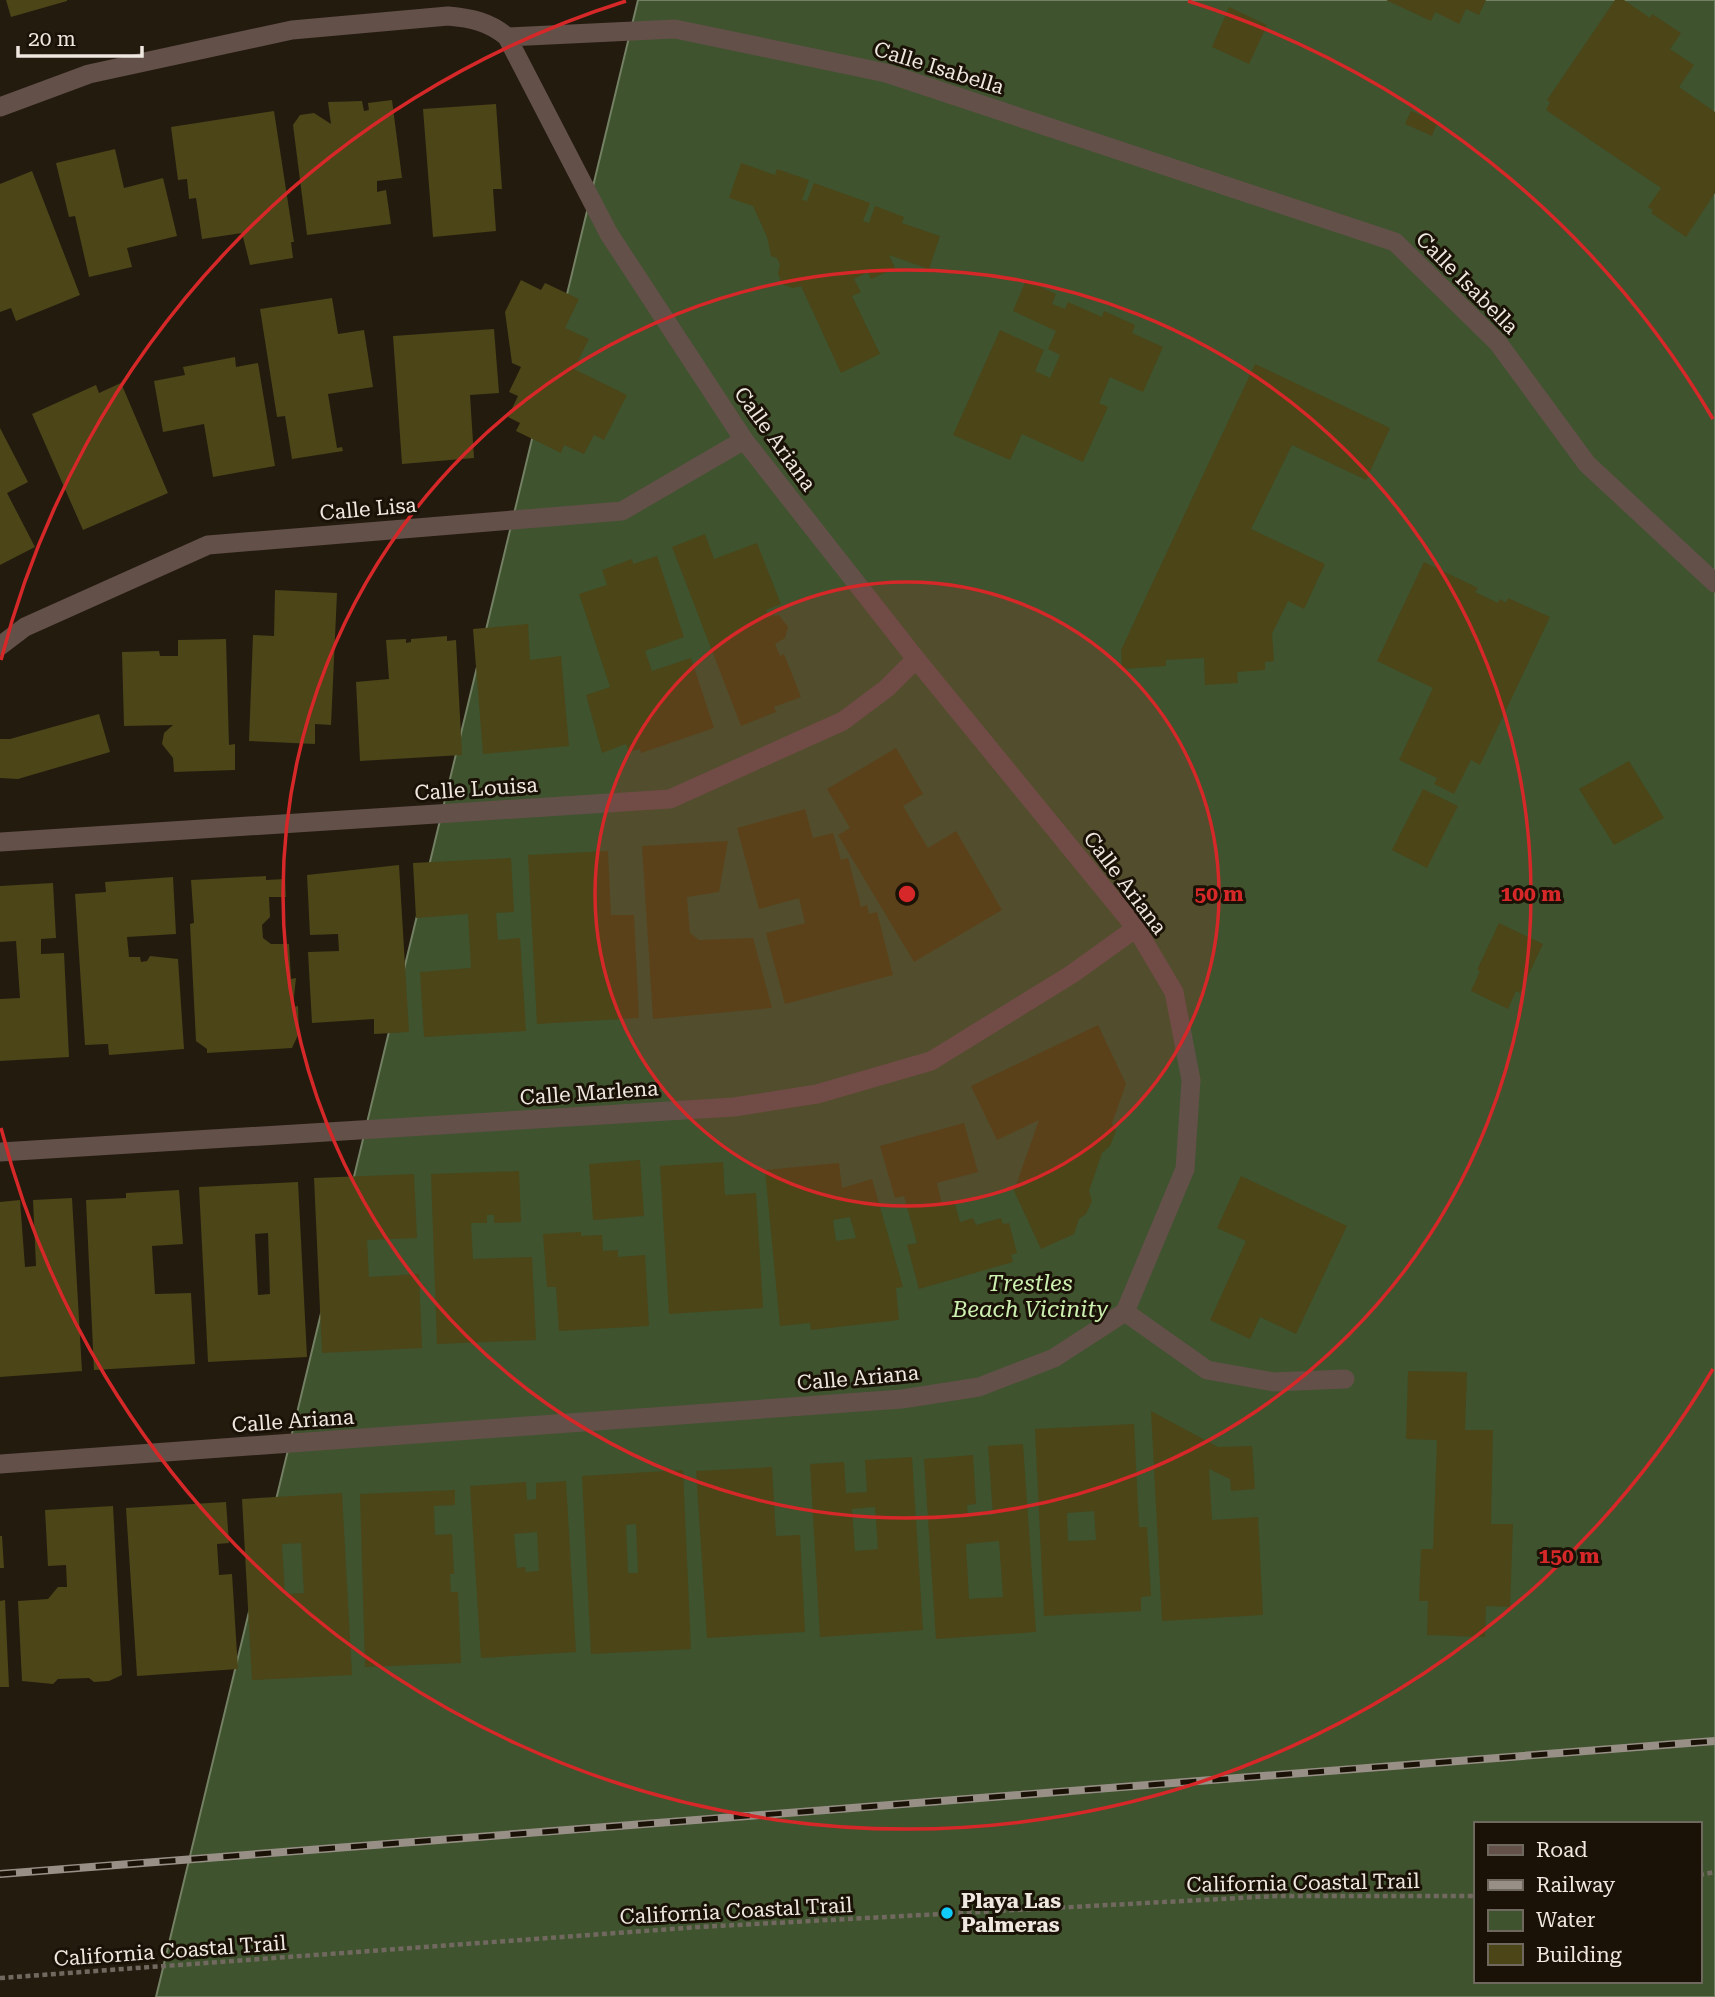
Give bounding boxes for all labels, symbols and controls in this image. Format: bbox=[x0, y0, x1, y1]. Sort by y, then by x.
scale bar bbox=[18, 14, 142, 58]
text: 20 m bbox=[28, 27, 76, 51]
street label: Calle Isabella bbox=[871, 37, 1007, 99]
street label: Calle Isabella bbox=[1411, 227, 1524, 340]
street label: Calle Ariana bbox=[729, 382, 821, 496]
street label: Calle Lisa bbox=[318, 493, 418, 525]
street label: Calle Louisa bbox=[414, 773, 539, 805]
street label: Calle Ariana bbox=[1079, 827, 1172, 940]
centre of rings bbox=[895, 882, 919, 906]
text: 50 m bbox=[1194, 882, 1244, 906]
text: 100 m bbox=[1501, 882, 1561, 906]
street label: Calle Marlena bbox=[519, 1076, 660, 1110]
water label: Trestles Beach Vicinity bbox=[951, 1270, 1109, 1323]
street label: Calle Ariana bbox=[796, 1361, 921, 1395]
street label: Calle Ariana bbox=[231, 1405, 356, 1437]
text: 150 m bbox=[1539, 1544, 1599, 1568]
legend bbox=[1474, 1822, 1701, 1983]
text: Road bbox=[1536, 1838, 1588, 1862]
street label: California Coastal Trail bbox=[1186, 1869, 1420, 1897]
text: Railway bbox=[1536, 1873, 1616, 1897]
place label: Playa Las Palmeras bbox=[961, 1889, 1061, 1937]
street label: California Coastal Trail bbox=[619, 1893, 854, 1929]
marker: Playa Las Palmeras bbox=[939, 1905, 955, 1921]
text: Water bbox=[1536, 1908, 1596, 1932]
street label: California Coastal Trail bbox=[53, 1931, 288, 1971]
text: Building bbox=[1536, 1943, 1622, 1967]

